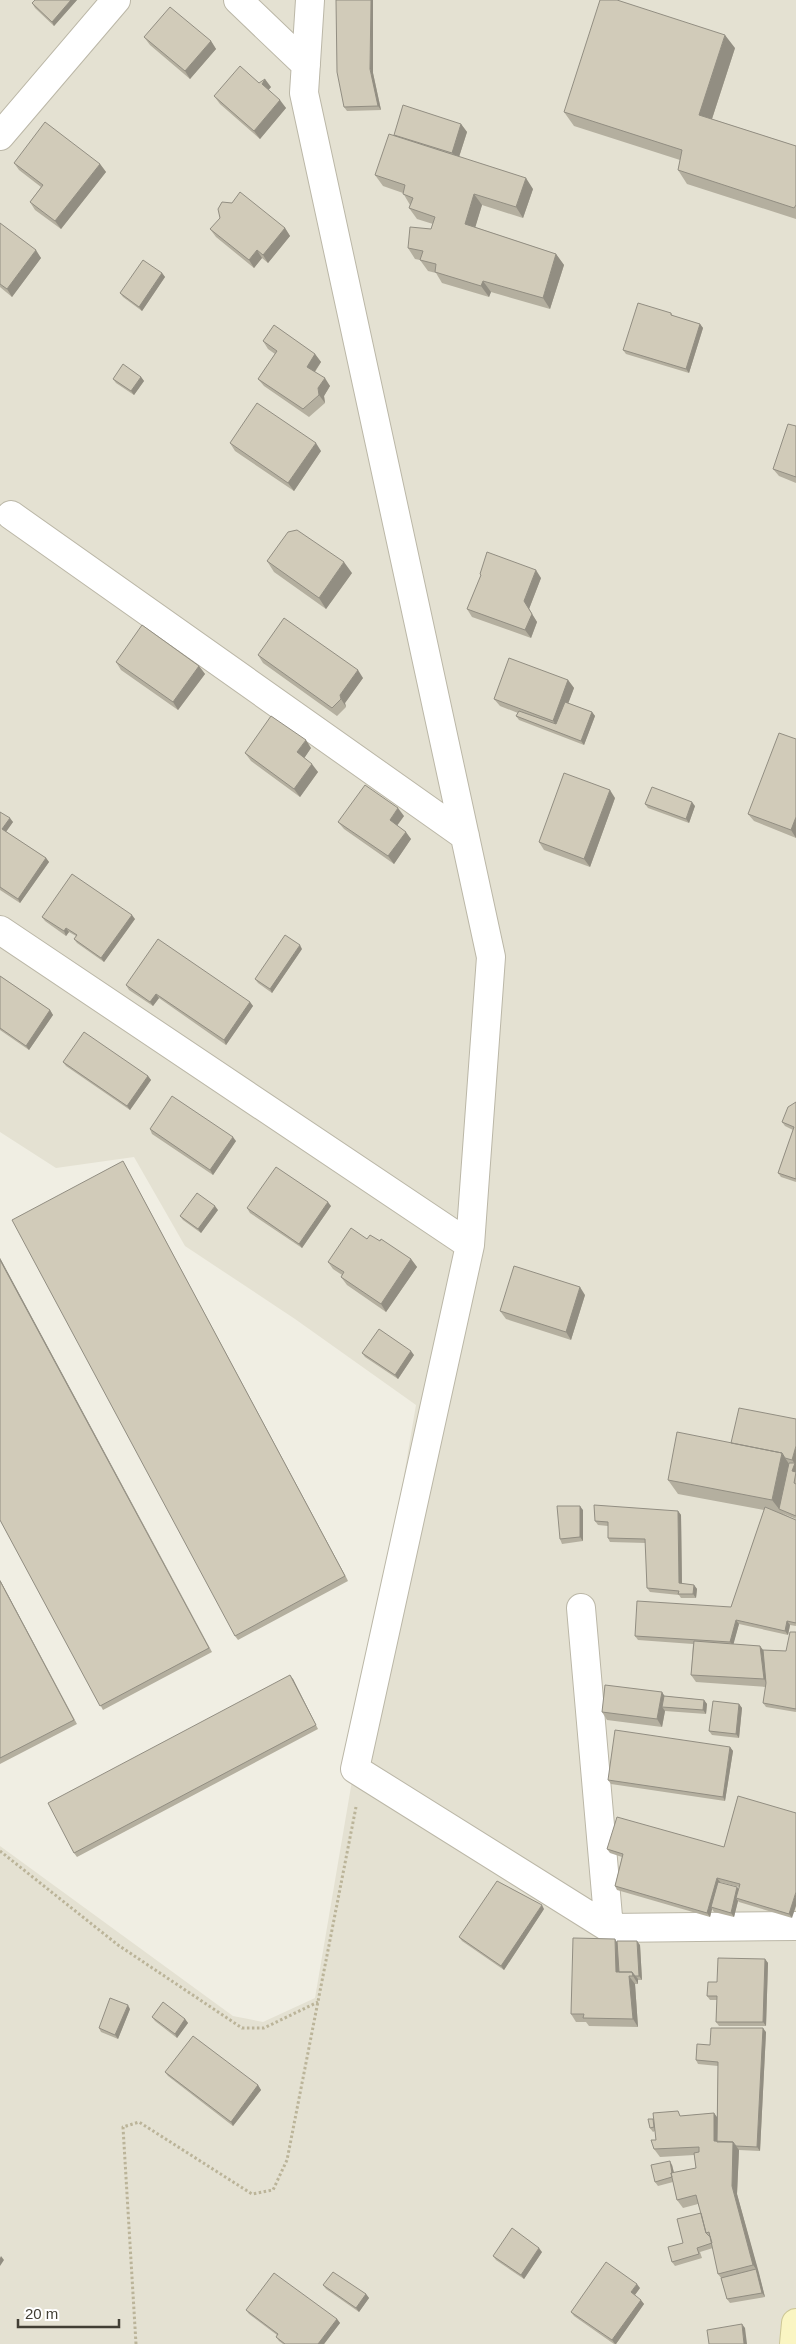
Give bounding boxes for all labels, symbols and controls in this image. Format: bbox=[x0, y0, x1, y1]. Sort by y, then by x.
scale bar bbox=[18, 2296, 119, 2328]
text: 20 m bbox=[25, 2305, 58, 2322]

